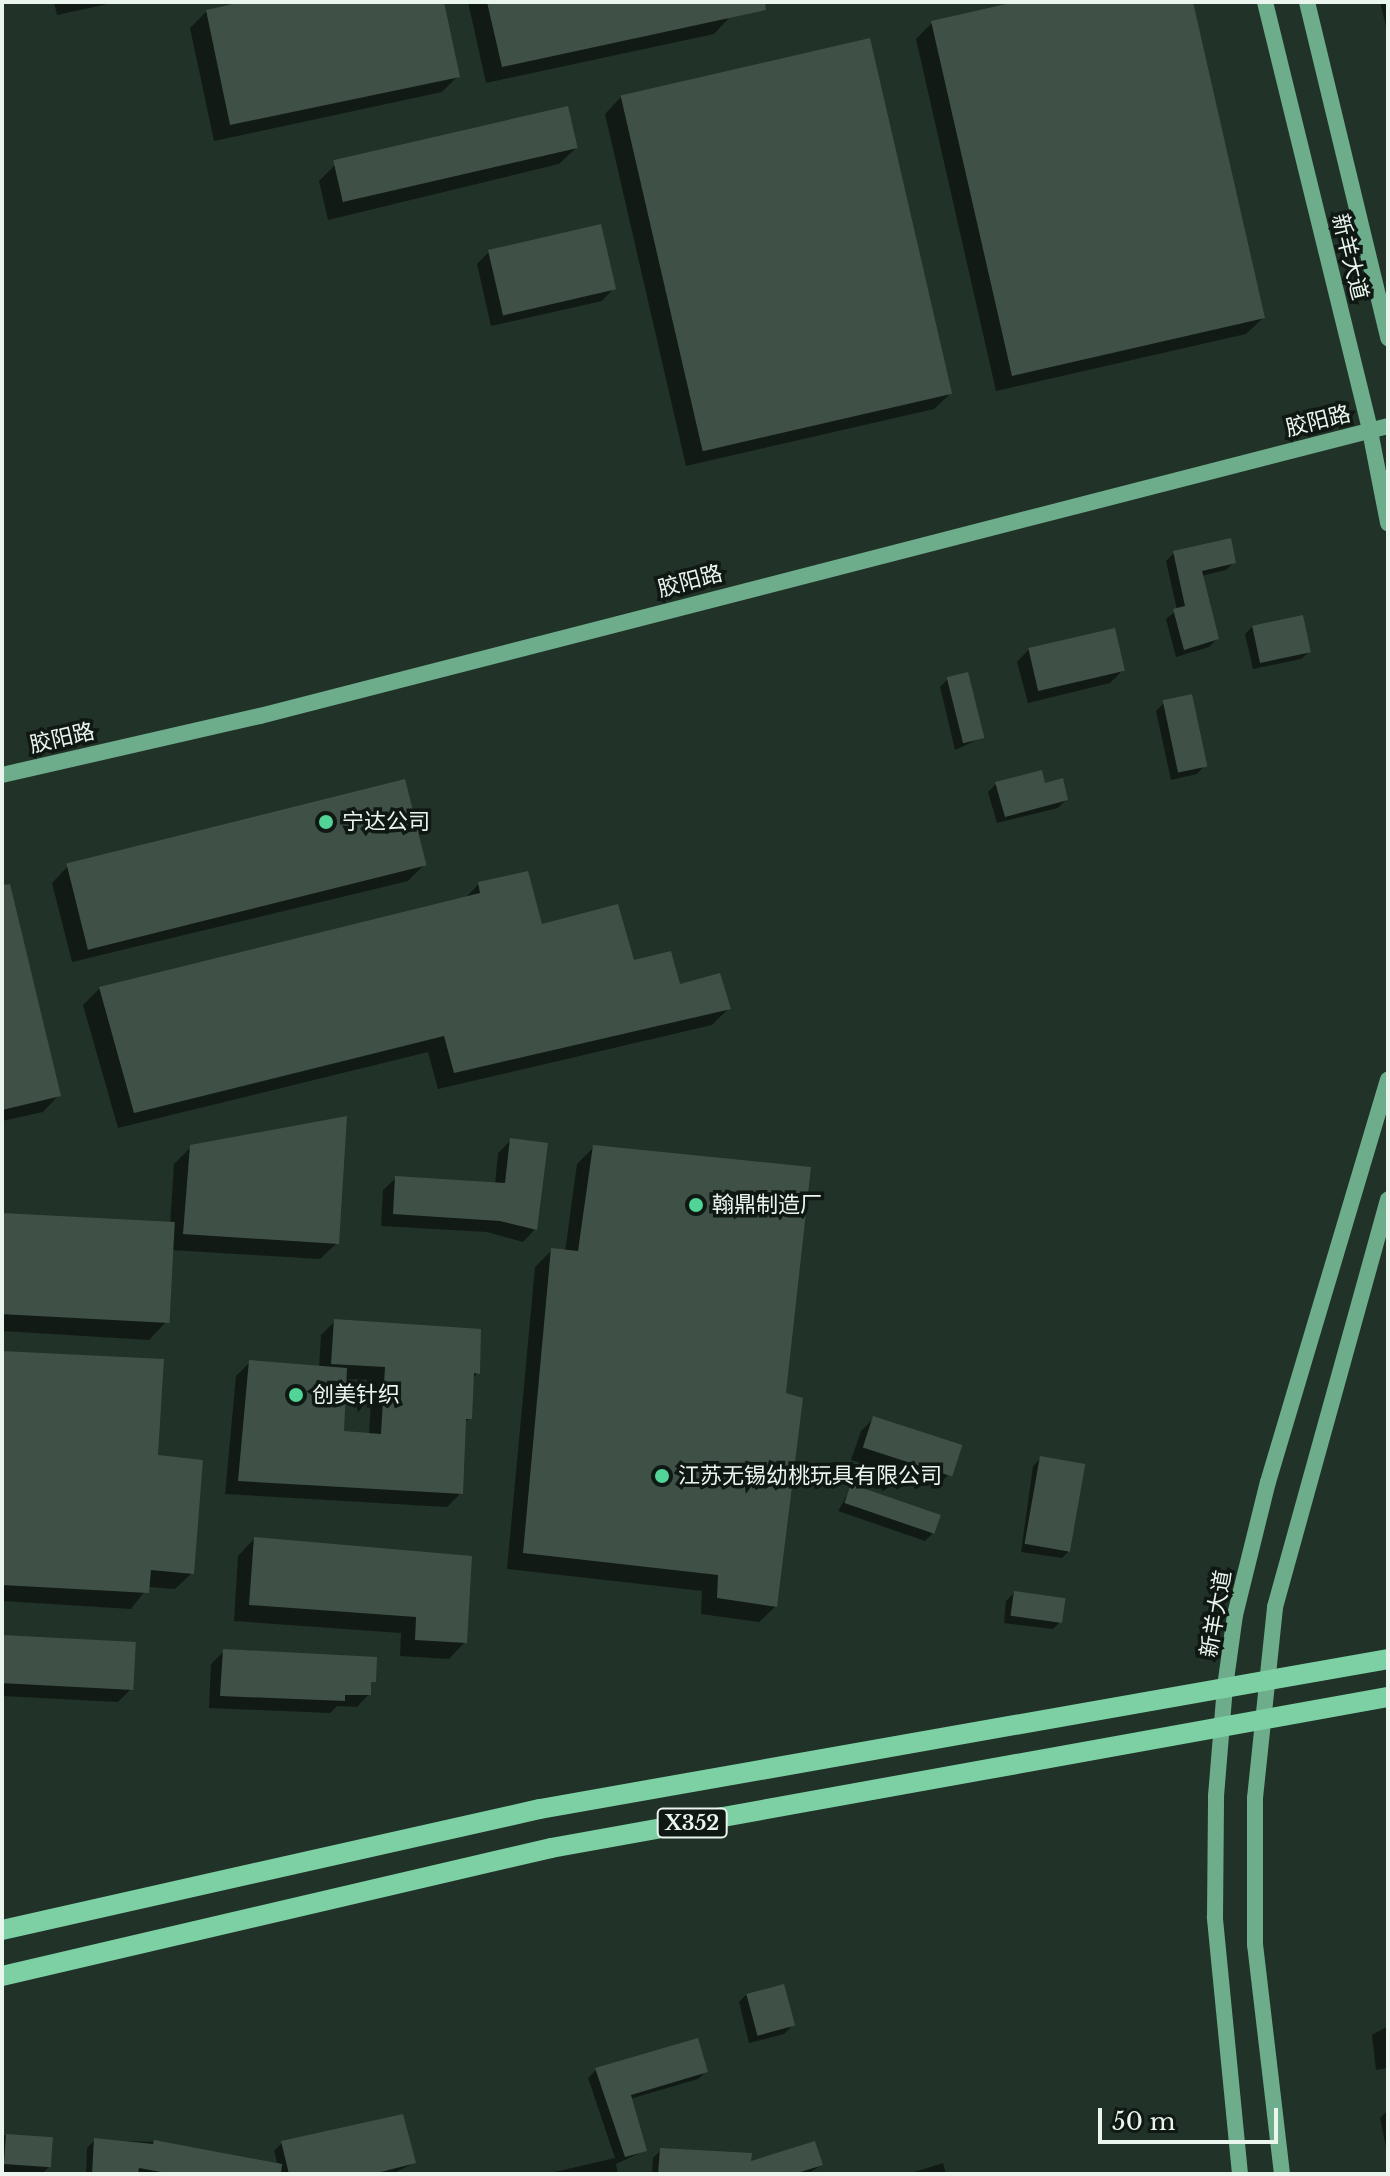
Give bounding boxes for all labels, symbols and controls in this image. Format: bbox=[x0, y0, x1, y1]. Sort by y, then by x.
street label: 新羊大道 bbox=[1327, 211, 1373, 303]
street label: 胶阳路 bbox=[1283, 400, 1353, 442]
street label: 胶阳路 bbox=[655, 560, 725, 602]
street label: 胶阳路 bbox=[27, 718, 97, 758]
place label: 宁达公司 bbox=[342, 809, 430, 835]
marker: 宁达公司 bbox=[317, 813, 335, 831]
place label: 翰鼎制造厂 bbox=[712, 1192, 822, 1218]
marker: 翰鼎制造厂 bbox=[687, 1196, 705, 1214]
place label: 创美针织 bbox=[312, 1382, 400, 1408]
marker: 创美针织 bbox=[287, 1386, 305, 1404]
place label: 江苏无锡幼桃玩具有限公司 bbox=[678, 1463, 942, 1489]
marker: 江苏无锡幼桃玩具有限公司 bbox=[653, 1467, 671, 1485]
street label: 新羊大道 bbox=[1195, 1568, 1237, 1660]
road number: X352 bbox=[656, 1807, 728, 1839]
scale bar bbox=[1102, 2092, 1282, 2142]
text: 50 m bbox=[1112, 2107, 1175, 2136]

